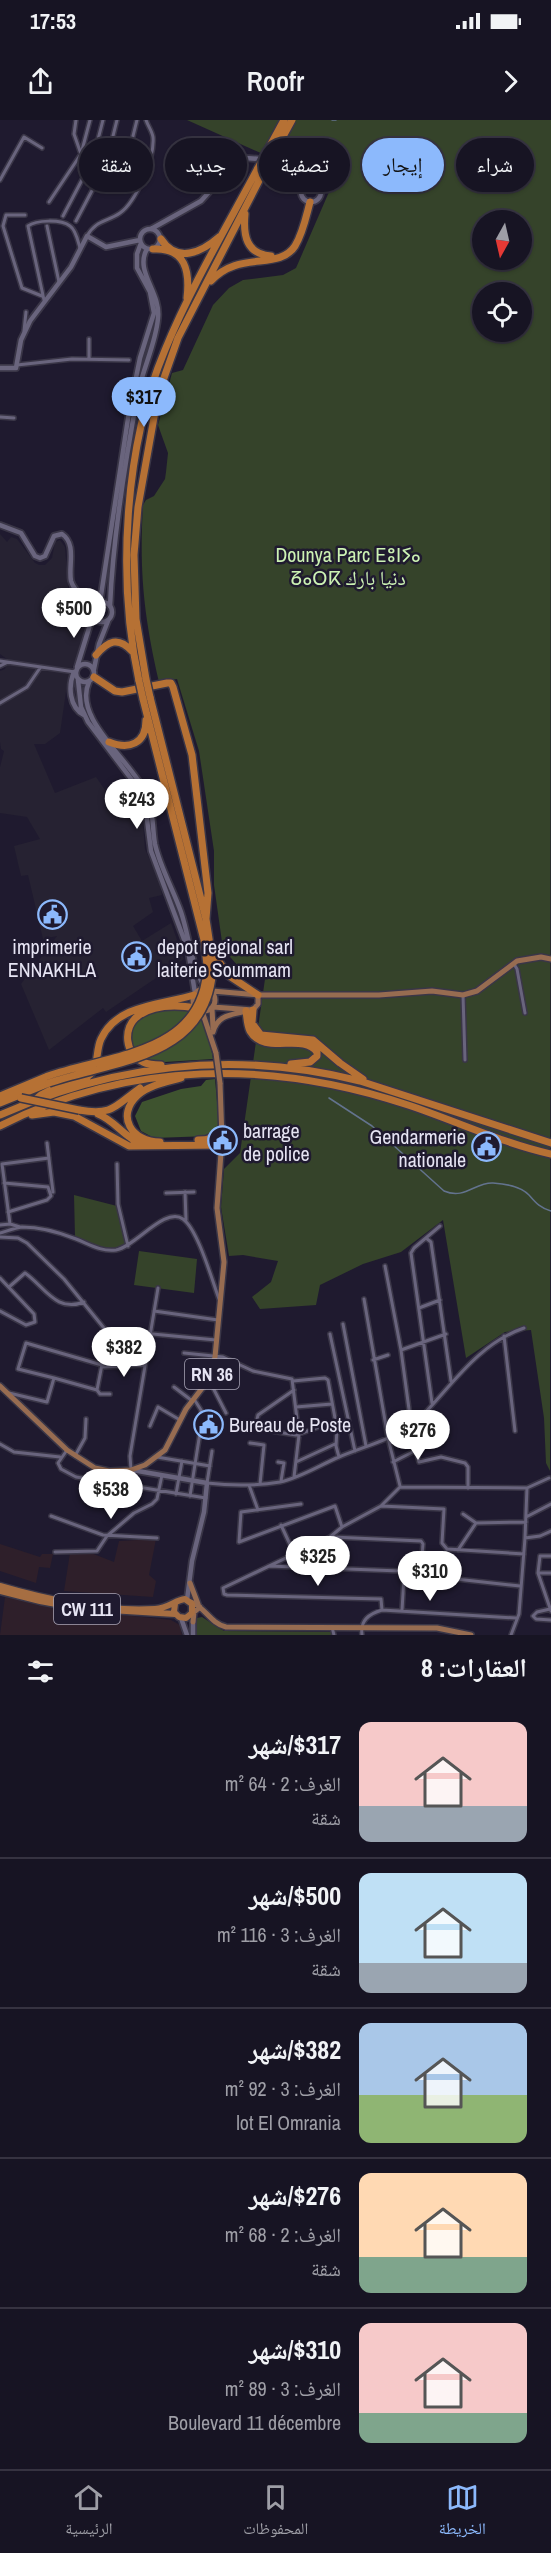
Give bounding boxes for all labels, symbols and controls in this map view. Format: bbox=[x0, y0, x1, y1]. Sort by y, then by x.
text: 17:53 bbox=[30, 6, 76, 36]
text: Roofr bbox=[247, 63, 304, 99]
icon: share bbox=[24, 65, 57, 98]
icon: forward bbox=[494, 65, 527, 98]
chip: شقة bbox=[79, 138, 153, 192]
chip: جديد bbox=[165, 138, 247, 192]
chip: تصفية bbox=[259, 138, 350, 192]
chip: إيجار bbox=[362, 138, 444, 192]
chip: شراء bbox=[456, 138, 534, 192]
north arrow bbox=[472, 210, 532, 270]
map controls bbox=[472, 210, 532, 342]
button: locate bbox=[472, 282, 532, 342]
pin: $317 bbox=[108, 377, 180, 428]
text: $317 bbox=[126, 383, 162, 410]
park label: Dounya Parc ⴹⵓⵏⵢⴰ ⵒⴰⵔⴽ دنيا بارك bbox=[275, 541, 421, 591]
pin: $500 bbox=[38, 588, 110, 639]
text: $500 bbox=[56, 594, 92, 621]
pin: $243 bbox=[101, 779, 173, 830]
text: $243 bbox=[119, 785, 155, 812]
public building icon: imprimerie ENNAKHLA bbox=[36, 899, 68, 931]
place label: imprimerie ENNAKHLA bbox=[8, 933, 96, 983]
place label: depot regional sarl laiterie Soummam bbox=[157, 933, 293, 983]
public building icon: depot regional sarl laiterie Soummam bbox=[120, 941, 152, 973]
place label: barrage de police bbox=[243, 1117, 310, 1167]
place label: Gendarmerie nationale bbox=[369, 1123, 466, 1173]
public building icon: barrage de police bbox=[206, 1125, 238, 1157]
public building icon: Gendarmerie nationale bbox=[471, 1131, 503, 1163]
pin: $382 bbox=[88, 1327, 160, 1378]
text: $382 bbox=[106, 1333, 142, 1360]
road number: RN 36 bbox=[185, 1359, 239, 1389]
public building icon: Bureau de Poste bbox=[192, 1408, 224, 1440]
pin: $276 bbox=[382, 1410, 454, 1461]
place label: Bureau de Poste bbox=[229, 1411, 351, 1438]
text: $276 bbox=[400, 1416, 436, 1443]
pin: $538 bbox=[75, 1469, 147, 1520]
text: $538 bbox=[93, 1475, 129, 1502]
pin: $325 bbox=[282, 1536, 354, 1587]
text: $325 bbox=[300, 1542, 336, 1569]
pin: $310 bbox=[394, 1551, 466, 1602]
text: $310 bbox=[412, 1557, 448, 1584]
road number: CW 111 bbox=[54, 1594, 120, 1624]
text: العقارات: 8 bbox=[421, 1650, 527, 1685]
icon: filters bbox=[24, 1655, 57, 1688]
text: $317/شهر bbox=[249, 1727, 341, 1762]
icon: home bbox=[407, 1746, 479, 1818]
text: الغرف: 2 · 64 m² bbox=[225, 1770, 341, 1797]
text: شقة bbox=[311, 1804, 341, 1831]
text: $500/شهر bbox=[249, 1878, 341, 1913]
icon: home bbox=[407, 1897, 479, 1969]
text: الغرف: 3 · 116 m² bbox=[217, 1921, 341, 1948]
text: شقة bbox=[311, 1955, 341, 1982]
text: $382/شهر bbox=[249, 2032, 341, 2067]
icon: home bbox=[407, 2047, 479, 2119]
text: الغرف: 3 · 92 m² bbox=[225, 2075, 341, 2102]
text: lot El Omrania bbox=[236, 2109, 341, 2136]
text: $276/شهر bbox=[249, 2178, 341, 2213]
icon: home bbox=[407, 2197, 479, 2269]
text: الغرف: 2 · 68 m² bbox=[225, 2221, 341, 2248]
text: شقة bbox=[311, 2255, 341, 2282]
text: $310/شهر bbox=[249, 2332, 341, 2367]
icon: home bbox=[407, 2347, 479, 2419]
text: الغرف: 3 · 89 m² bbox=[225, 2375, 341, 2402]
text: Boulevard 11 décembre bbox=[168, 2409, 341, 2436]
tab: الرئيسية bbox=[65, 2481, 113, 2544]
tab: المحفوظات bbox=[243, 2481, 308, 2544]
tab: الخريطة bbox=[439, 2481, 486, 2544]

